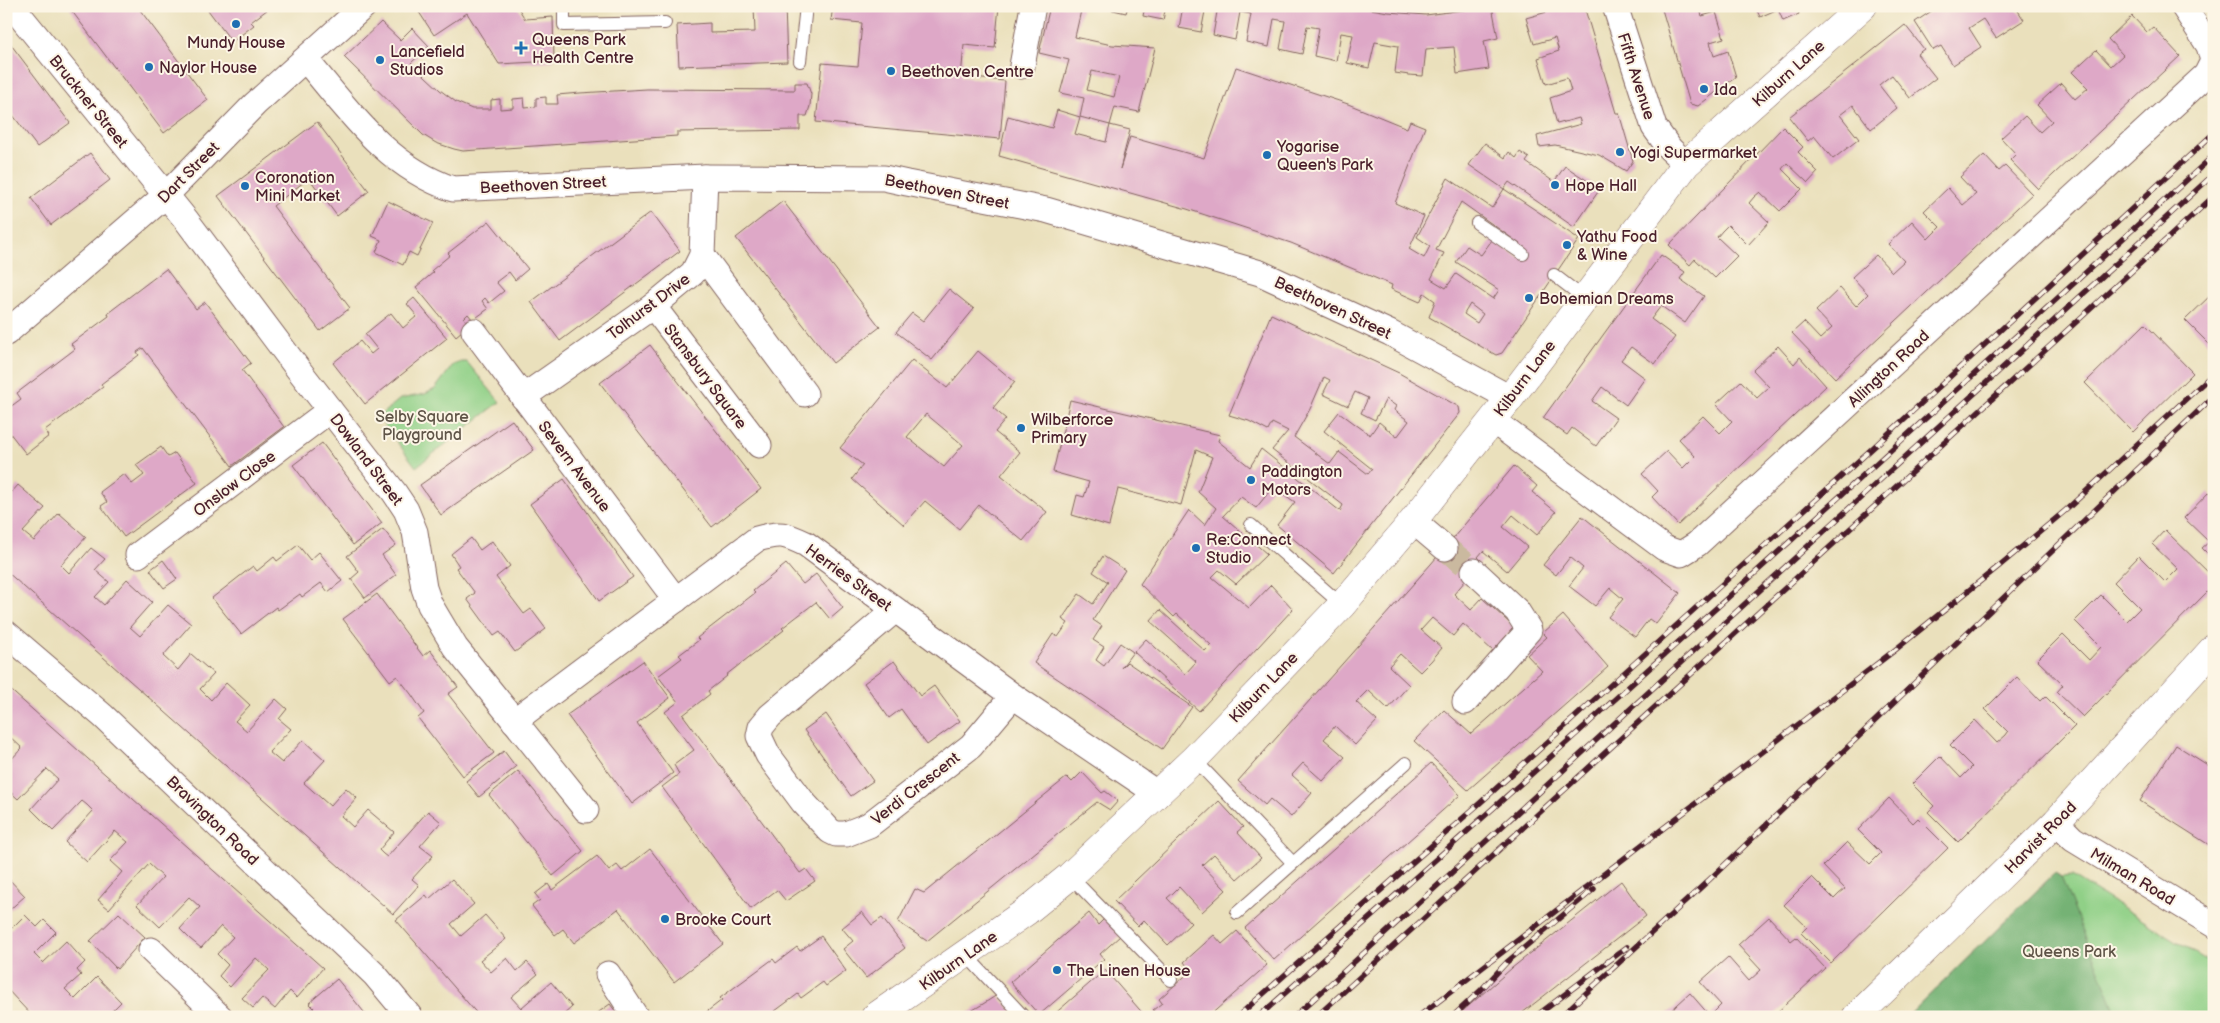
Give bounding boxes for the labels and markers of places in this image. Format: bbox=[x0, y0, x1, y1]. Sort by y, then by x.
marker: Mundy House bbox=[230, 18, 242, 30]
place label: Queens Park Health Centre bbox=[532, 31, 634, 68]
place label: Mundy House bbox=[187, 34, 286, 53]
marker: Queens Park Health Centre bbox=[514, 41, 528, 55]
place label: Lancefield Studios bbox=[390, 43, 465, 80]
marker: Lancefield Studios bbox=[374, 54, 386, 66]
place label: Naylor House bbox=[159, 59, 257, 78]
marker: Naylor House bbox=[143, 61, 155, 73]
place label: Beethoven Centre bbox=[901, 63, 1034, 82]
marker: Beethoven Centre bbox=[885, 65, 897, 77]
place label: Ida bbox=[1714, 81, 1737, 100]
marker: Ida bbox=[1698, 83, 1710, 95]
place label: Yogarise Queen's Park bbox=[1276, 138, 1373, 175]
place label: Yogi Supermarket bbox=[1629, 144, 1757, 163]
marker: Yogi Supermarket bbox=[1614, 146, 1626, 158]
marker: Yogarise Queen's Park bbox=[1261, 149, 1273, 161]
place label: Coronation Mini Market bbox=[255, 169, 340, 206]
place label: Hope Hall bbox=[1565, 177, 1637, 196]
marker: Hope Hall bbox=[1549, 179, 1561, 191]
marker: Coronation Mini Market bbox=[239, 180, 251, 192]
place label: Yathu Food & Wine bbox=[1576, 228, 1657, 265]
marker: Yathu Food & Wine bbox=[1561, 239, 1573, 251]
place label: Bohemian Dreams bbox=[1539, 290, 1674, 309]
marker: Bohemian Dreams bbox=[1523, 292, 1535, 304]
place label: Wilberforce Primary bbox=[1031, 411, 1114, 448]
marker: Wilberforce Primary bbox=[1015, 422, 1027, 434]
place label: Paddington Motors bbox=[1261, 463, 1342, 500]
marker: Paddington Motors bbox=[1245, 474, 1257, 486]
place label: Re:Connect Studio bbox=[1206, 531, 1292, 568]
marker: Re:Connect Studio bbox=[1190, 542, 1202, 554]
place label: Brooke Court bbox=[675, 911, 771, 930]
marker: Brooke Court bbox=[659, 913, 671, 925]
place label: The Linen House bbox=[1067, 962, 1191, 981]
marker: The Linen House bbox=[1051, 964, 1063, 976]

